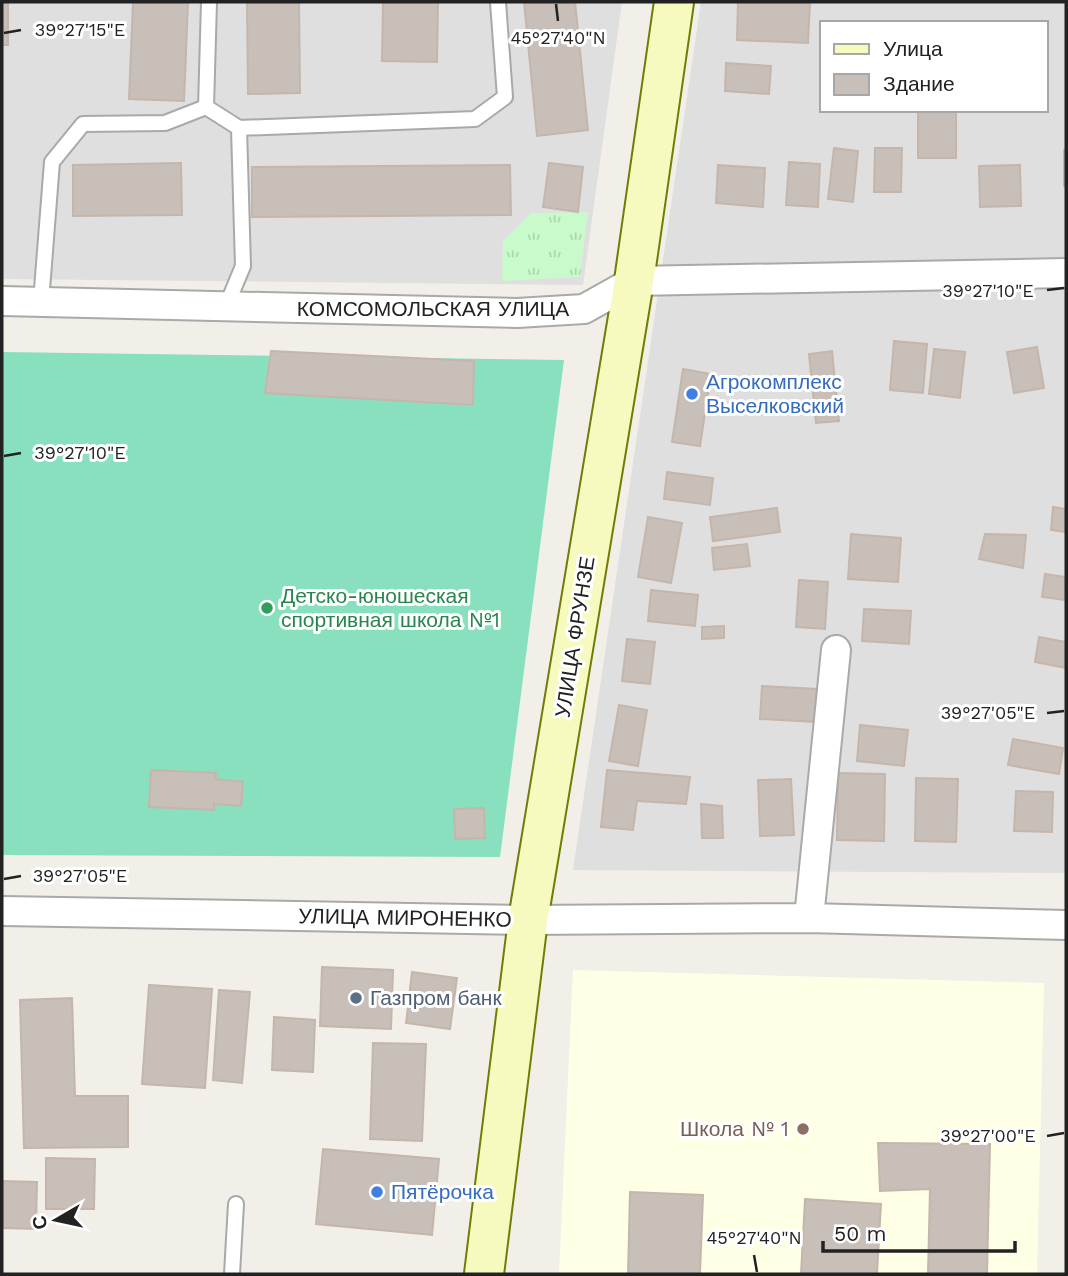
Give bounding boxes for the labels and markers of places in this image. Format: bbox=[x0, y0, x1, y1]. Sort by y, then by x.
place label: Агрокомплекс Выселковский bbox=[706, 369, 844, 418]
marker: Агрокомплекс Выселковский bbox=[684, 386, 700, 402]
place label: Детско-юношеская спортивная школа №1 bbox=[281, 583, 500, 632]
marker: Детско-юношеская спортивная школа №1 bbox=[259, 600, 275, 616]
place label: Газпром банк bbox=[370, 985, 502, 1010]
marker: Газпром банк bbox=[348, 990, 364, 1006]
place label: Школа № 1 bbox=[680, 1116, 789, 1141]
marker: Школа № 1 bbox=[795, 1121, 811, 1137]
place label: Пятёрочка bbox=[391, 1179, 494, 1204]
marker: Пятёрочка bbox=[369, 1184, 385, 1200]

